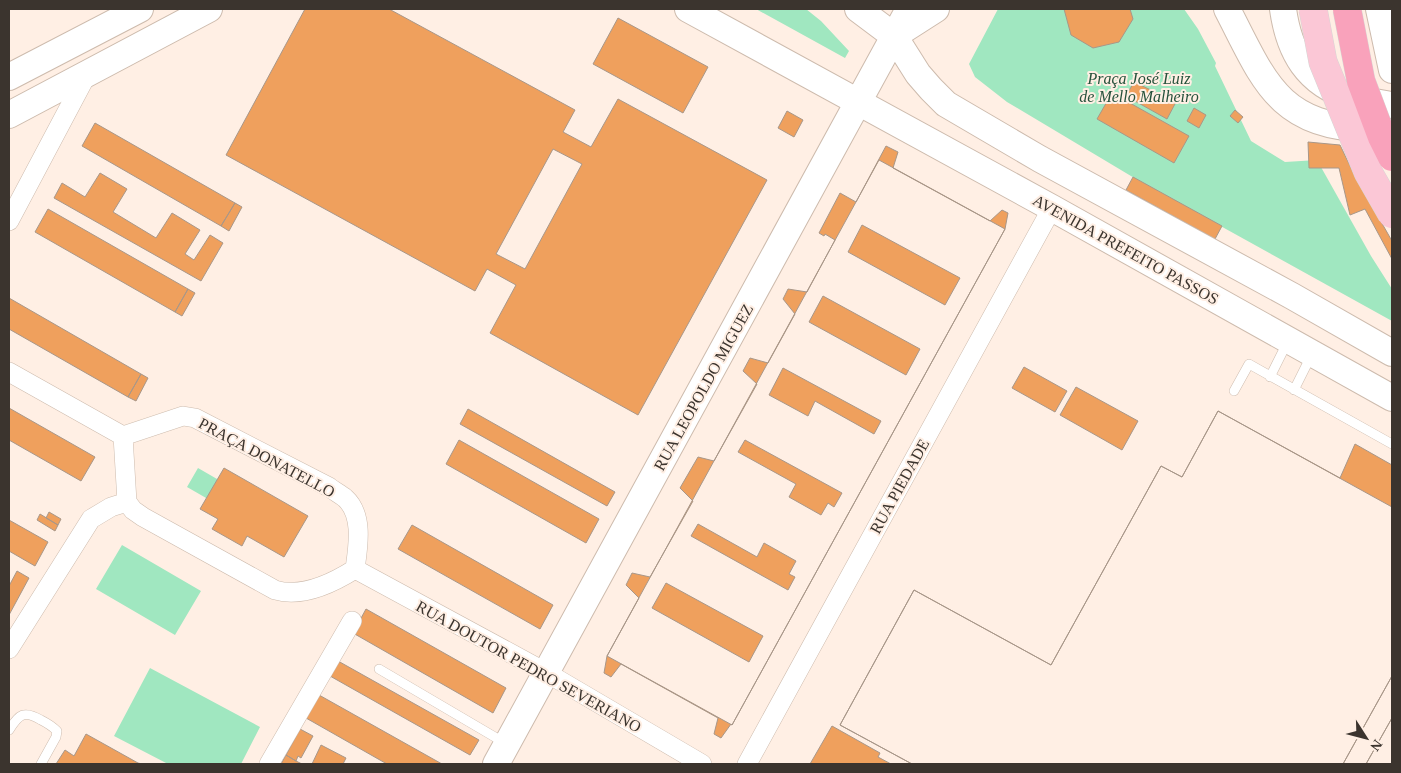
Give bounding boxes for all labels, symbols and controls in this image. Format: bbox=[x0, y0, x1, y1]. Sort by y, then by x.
park label: Praça José Luiz de Mello Malheiro bbox=[1079, 70, 1199, 105]
street label: AVENIDA PREFEITO PASSOS bbox=[1030, 191, 1222, 308]
street label: RUA LEOPOLDO MIGUEZ bbox=[651, 301, 756, 473]
street label: PRAÇA DONATELLO bbox=[195, 414, 338, 501]
street label: RUA PIEDADE bbox=[866, 436, 932, 536]
street label: RUA DOUTOR PEDRO SEVERIANO bbox=[413, 597, 644, 736]
north arrow bbox=[1341, 713, 1391, 763]
text: N bbox=[1367, 737, 1385, 754]

